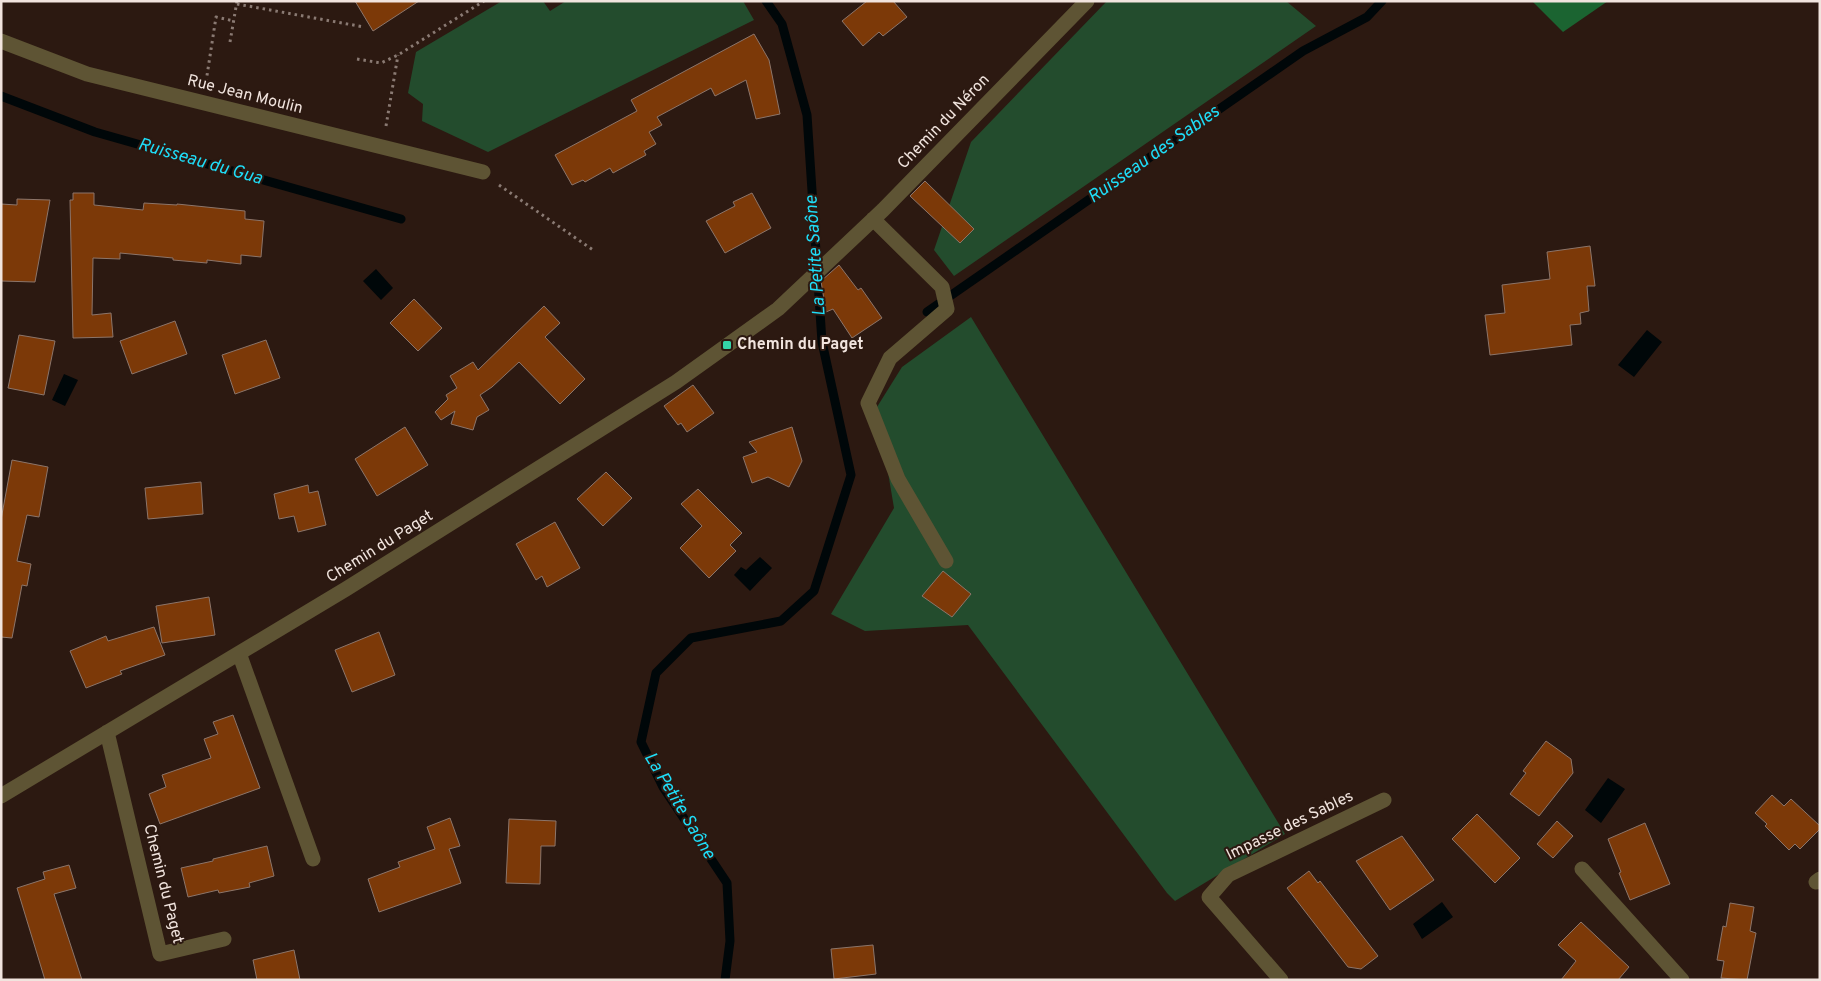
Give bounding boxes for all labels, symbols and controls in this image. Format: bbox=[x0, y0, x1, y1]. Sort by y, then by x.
street label: Chemin du Néron bbox=[894, 70, 994, 174]
street label: Rue Jean Moulin bbox=[185, 71, 305, 119]
water label: Ruisseau des Sables bbox=[1083, 100, 1225, 209]
water label: Ruisseau du Gua bbox=[135, 133, 266, 191]
water label: La Petite Saône bbox=[800, 194, 832, 317]
place label: Chemin du Paget bbox=[737, 335, 864, 355]
marker: Chemin du Paget bbox=[721, 339, 733, 351]
street label: Chemin du Paget bbox=[323, 506, 437, 588]
water label: La Petite Saône bbox=[638, 748, 720, 864]
street label: Impasse des Sables bbox=[1223, 787, 1357, 865]
street label: Chemin du Paget bbox=[138, 822, 188, 946]

